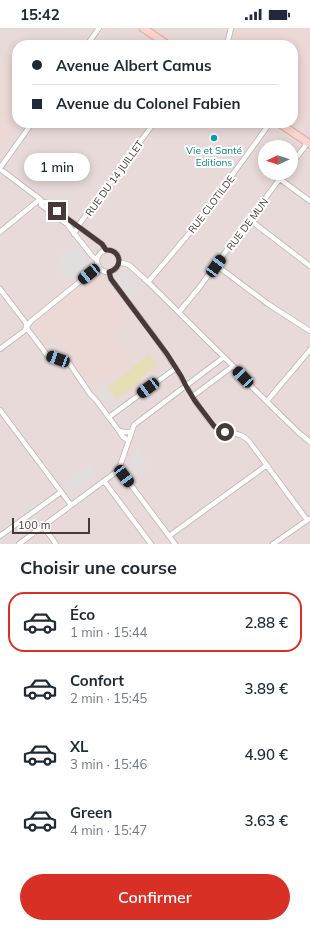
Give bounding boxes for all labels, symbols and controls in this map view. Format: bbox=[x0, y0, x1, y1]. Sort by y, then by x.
text: 15:42 bbox=[20, 5, 60, 24]
text: Avenue Albert Camus bbox=[56, 56, 211, 75]
text: Avenue du Colonel Fabien bbox=[56, 94, 241, 113]
marker: Vie et Santé Editions bbox=[209, 133, 219, 143]
street label: RUE DU 14 JUILLET bbox=[83, 138, 146, 219]
north arrow bbox=[258, 140, 298, 180]
map controls bbox=[258, 140, 298, 180]
place label: Vie et Santé Editions bbox=[186, 144, 242, 169]
callout: 1 min bbox=[24, 153, 90, 181]
text: 1 min bbox=[40, 159, 74, 175]
street label: RUE CLOTILDE bbox=[185, 173, 238, 236]
street label: RUE DE MUN bbox=[224, 196, 271, 253]
route end bbox=[48, 202, 66, 220]
car bbox=[204, 253, 228, 279]
car bbox=[76, 262, 102, 286]
car bbox=[45, 349, 71, 369]
car bbox=[230, 364, 256, 390]
car bbox=[135, 376, 161, 400]
route start bbox=[216, 423, 234, 441]
car bbox=[112, 463, 136, 489]
scale bar bbox=[12, 516, 90, 535]
text: 100 m bbox=[18, 518, 50, 532]
text: Choisir une course bbox=[20, 556, 177, 579]
icon: car bbox=[22, 604, 58, 640]
text: Éco bbox=[70, 605, 95, 624]
text: 2.88 € bbox=[244, 613, 288, 632]
text: 1 min · 15:44 bbox=[70, 624, 147, 640]
icon: car bbox=[22, 670, 58, 706]
text: Confort bbox=[70, 671, 124, 690]
text: 3.89 € bbox=[244, 679, 288, 698]
text: 2 min · 15:45 bbox=[70, 690, 147, 706]
icon: car bbox=[22, 736, 58, 772]
text: XL bbox=[70, 737, 88, 756]
text: 4.90 € bbox=[244, 745, 288, 764]
text: 3 min · 15:46 bbox=[70, 756, 147, 772]
icon: car bbox=[22, 802, 58, 838]
text: Green bbox=[70, 803, 112, 822]
text: 3.63 € bbox=[244, 811, 288, 830]
text: 4 min · 15:47 bbox=[70, 822, 147, 838]
button: Confirmer bbox=[20, 874, 290, 920]

